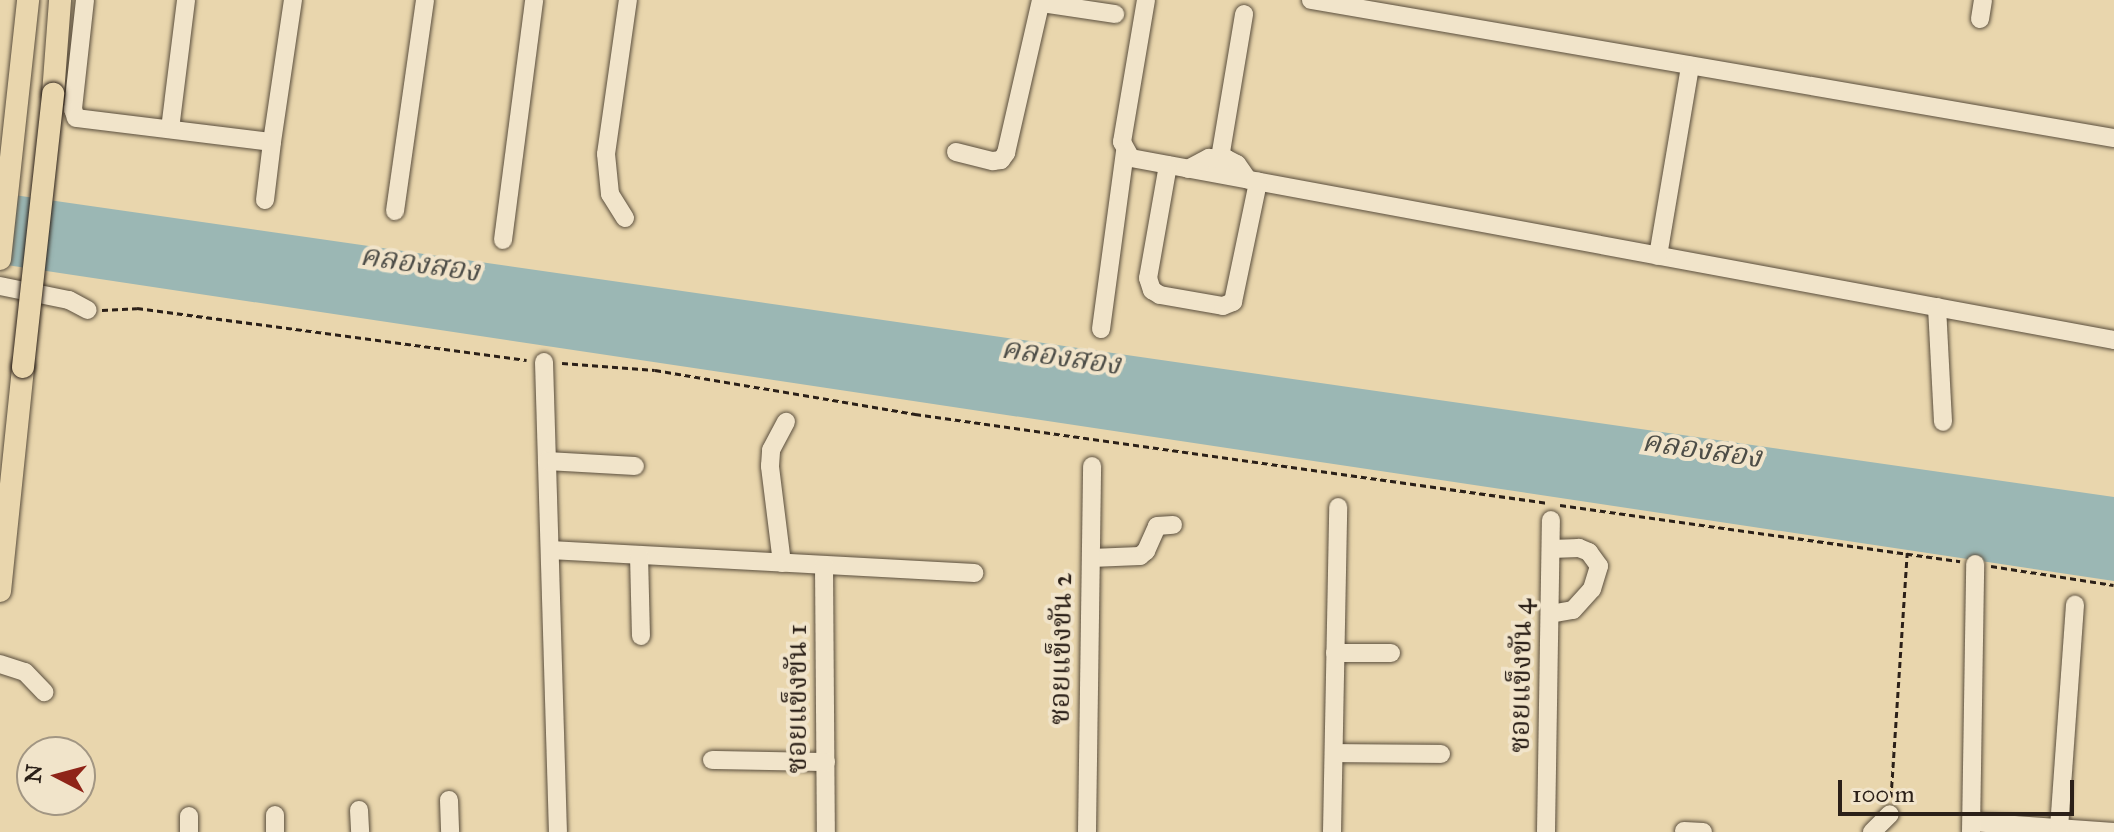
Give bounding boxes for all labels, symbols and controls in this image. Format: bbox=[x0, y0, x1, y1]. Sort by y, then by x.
water label: คลองสอง bbox=[358, 237, 482, 289]
water label: คลองสอง bbox=[999, 330, 1123, 382]
water label: คลองสอง bbox=[1640, 423, 1764, 475]
street label: ซอยแข็งขัน 2 bbox=[1043, 573, 1079, 725]
street label: ซอยแข็งขัน 4 bbox=[1503, 599, 1539, 753]
street label: ซอยแข็งขัน 1 bbox=[780, 624, 814, 774]
north arrow bbox=[16, 736, 96, 816]
text: N bbox=[19, 763, 48, 784]
scale bar bbox=[1842, 764, 2078, 814]
text: 100 m bbox=[1852, 779, 1915, 809]

